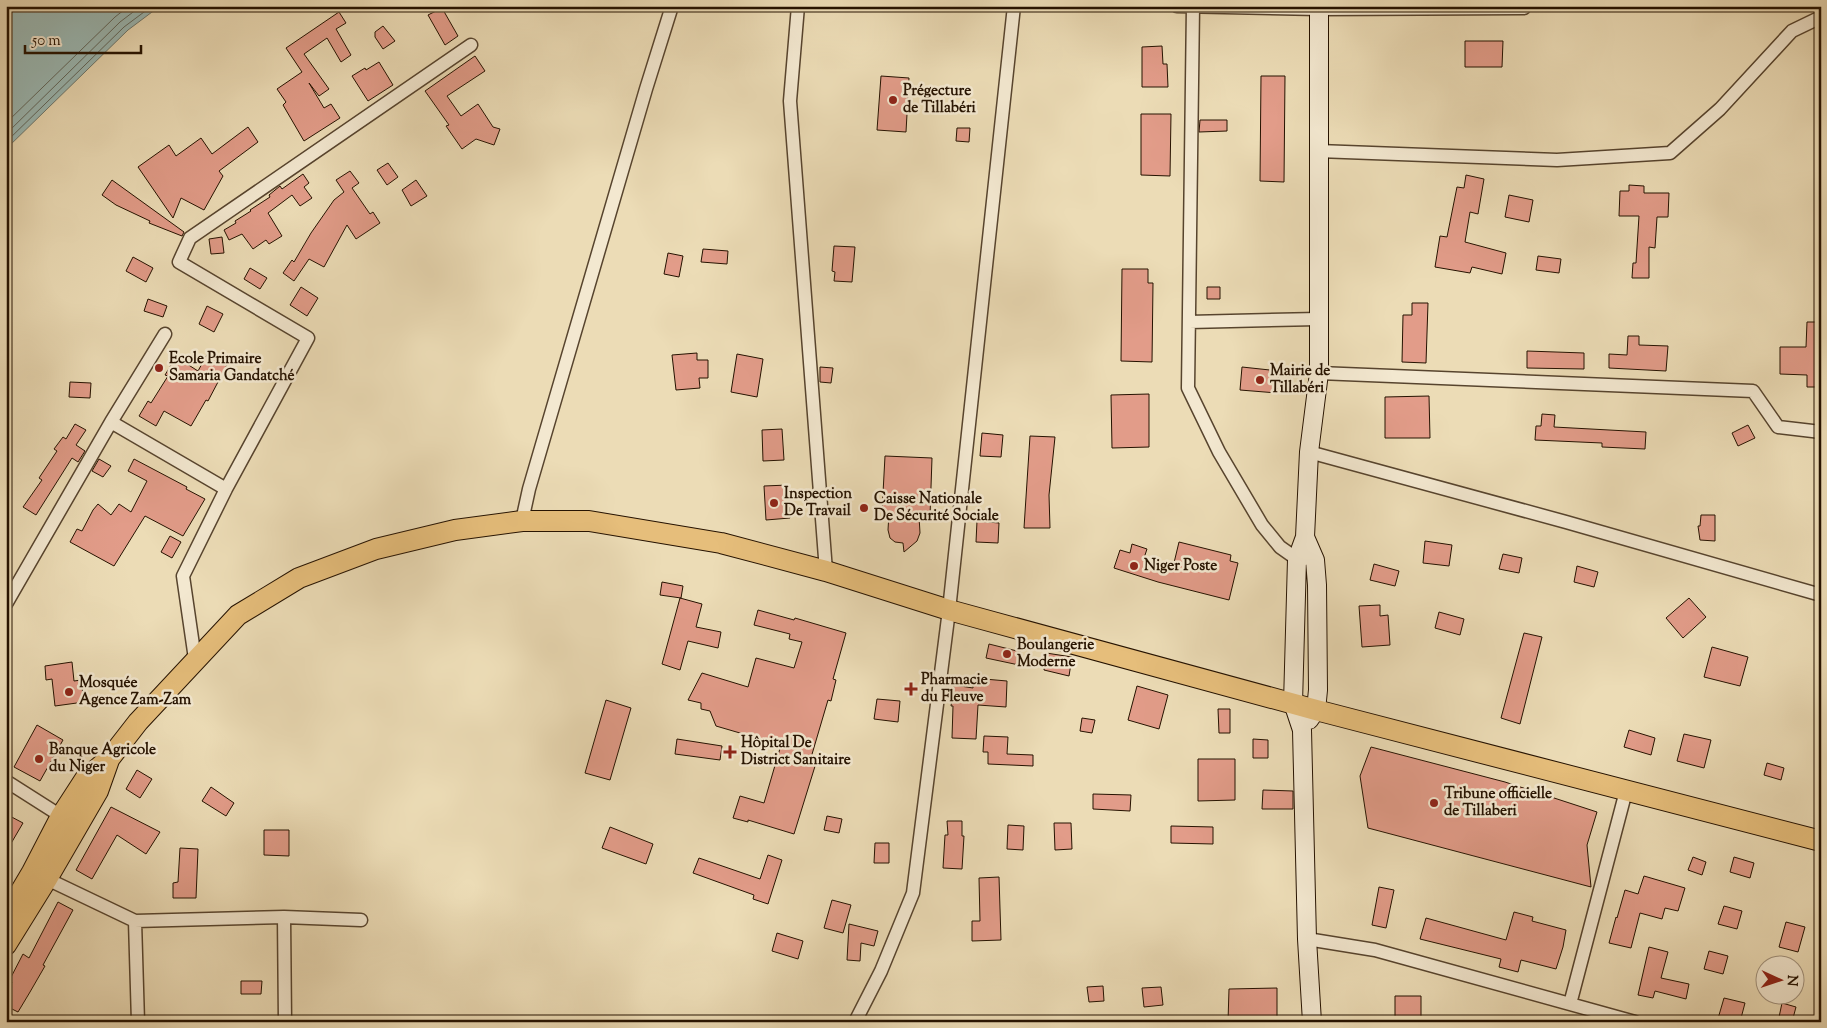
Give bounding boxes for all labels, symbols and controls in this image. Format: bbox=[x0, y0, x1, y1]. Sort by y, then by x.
scale bar bbox=[25, 22, 141, 54]
text: 50 m bbox=[31, 31, 61, 52]
place label: Prégecture de Tillabéri bbox=[903, 81, 977, 119]
marker: Prégecture de Tillabéri bbox=[887, 94, 899, 106]
place label: Ecole Primaire Samaria Gandatché bbox=[169, 349, 295, 387]
place label: Mairie de Tillabéri bbox=[1270, 361, 1330, 399]
marker: Ecole Primaire Samaria Gandatché bbox=[153, 362, 165, 374]
marker: Mairie de Tillabéri bbox=[1254, 374, 1266, 386]
place label: Inspection De Travail bbox=[784, 484, 852, 522]
place label: Caisse Nationale De Sécurité Sociale bbox=[874, 489, 999, 527]
marker: Inspection De Travail bbox=[768, 497, 780, 509]
marker: Caisse Nationale De Sécurité Sociale bbox=[858, 502, 870, 514]
place label: Niger Poste bbox=[1144, 556, 1217, 577]
marker: Niger Poste bbox=[1128, 560, 1140, 572]
place label: Boulangerie Moderne bbox=[1017, 635, 1094, 673]
marker: Boulangerie Moderne bbox=[1001, 648, 1013, 660]
place label: Pharmacie du Fleuve bbox=[921, 670, 988, 708]
place label: Mosquée Agence Zam-Zam bbox=[79, 673, 192, 711]
marker: Pharmacie du Fleuve bbox=[905, 683, 917, 695]
marker: Mosquée Agence Zam-Zam bbox=[63, 686, 75, 698]
place label: Hôpital De District Sanitaire bbox=[741, 733, 851, 771]
place label: Banque Agricole du Niger bbox=[49, 740, 156, 778]
marker: Hôpital De District Sanitaire bbox=[723, 745, 737, 759]
marker: Banque Agricole du Niger bbox=[33, 753, 45, 765]
place label: Tribune officielle de Tillaberi bbox=[1444, 784, 1552, 822]
marker: Tribune officielle de Tillaberi bbox=[1428, 797, 1440, 809]
north arrow bbox=[1754, 956, 1804, 1006]
text: N bbox=[1781, 974, 1801, 987]

